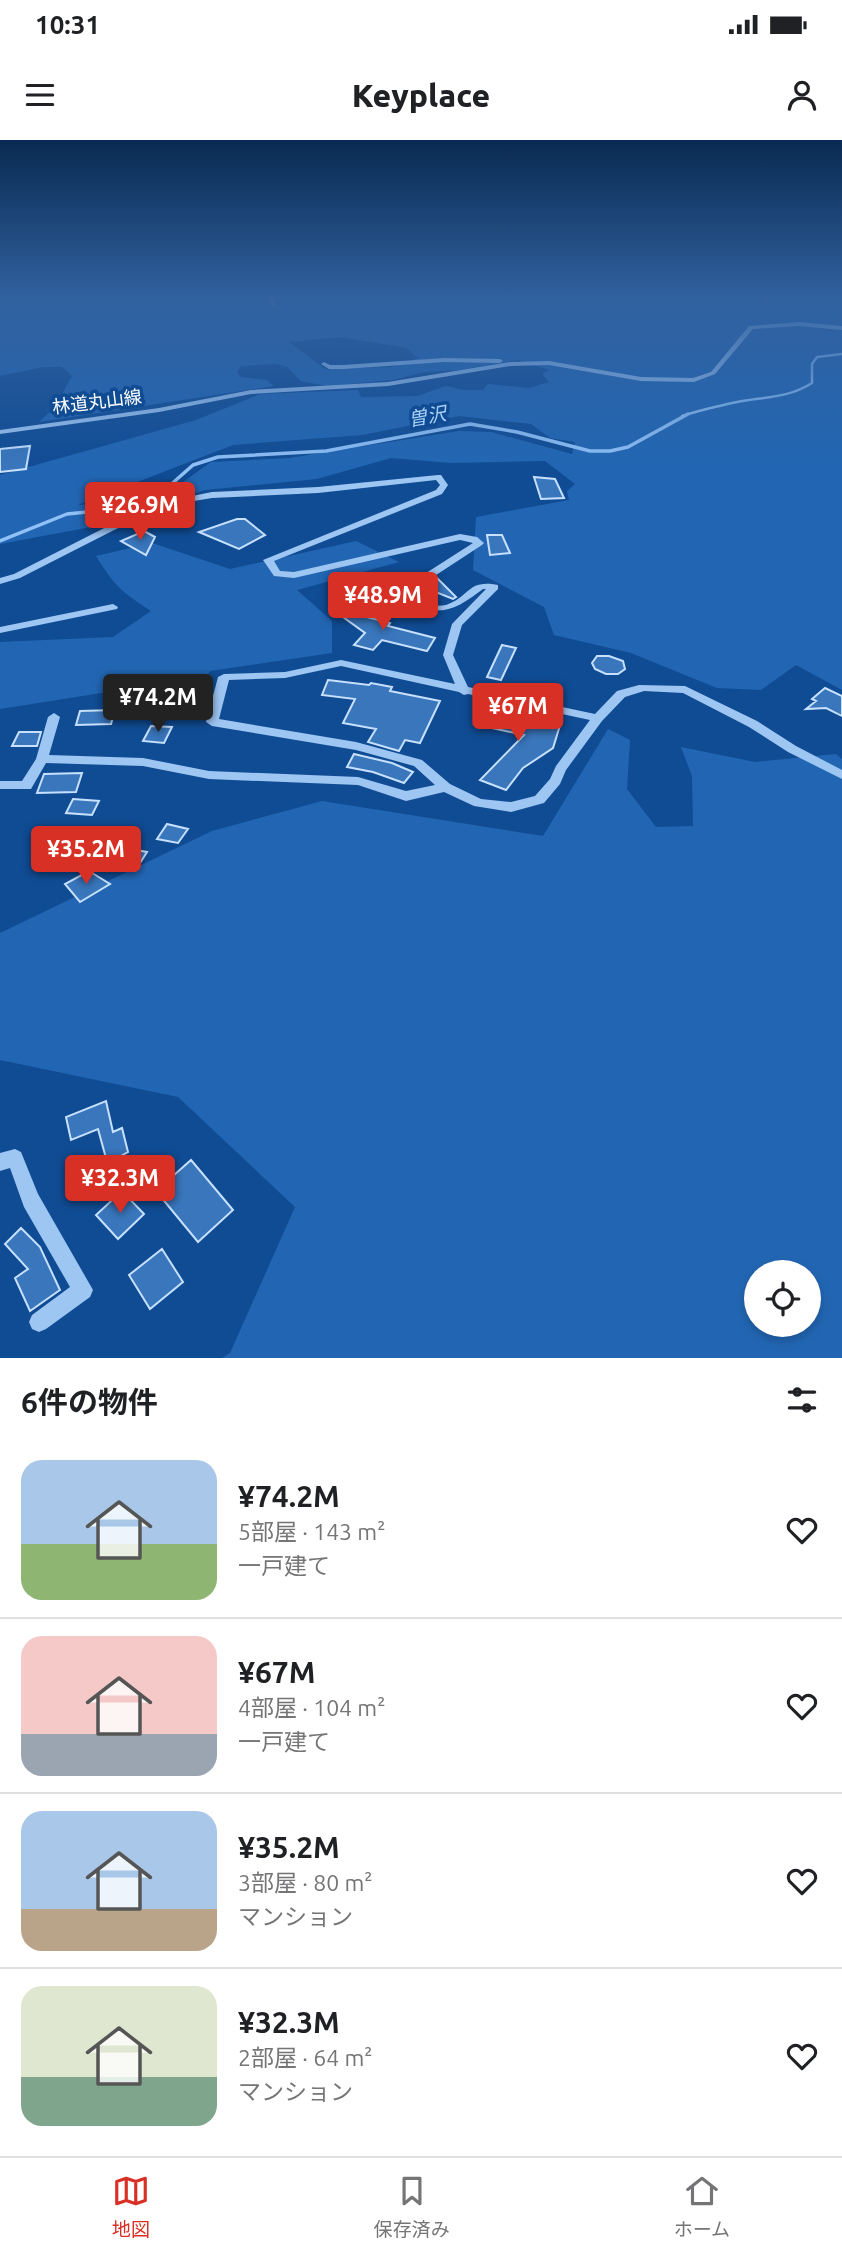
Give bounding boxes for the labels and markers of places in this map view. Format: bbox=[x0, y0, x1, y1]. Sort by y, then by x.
pin: ¥26.9M bbox=[83, 482, 197, 542]
pin: ¥48.9M bbox=[326, 573, 440, 632]
pin: ¥74.2M bbox=[101, 674, 215, 734]
pin: ¥67M bbox=[477, 684, 559, 743]
pin: ¥35.2M bbox=[29, 826, 143, 886]
pin: ¥32.3M bbox=[63, 1156, 177, 1215]

